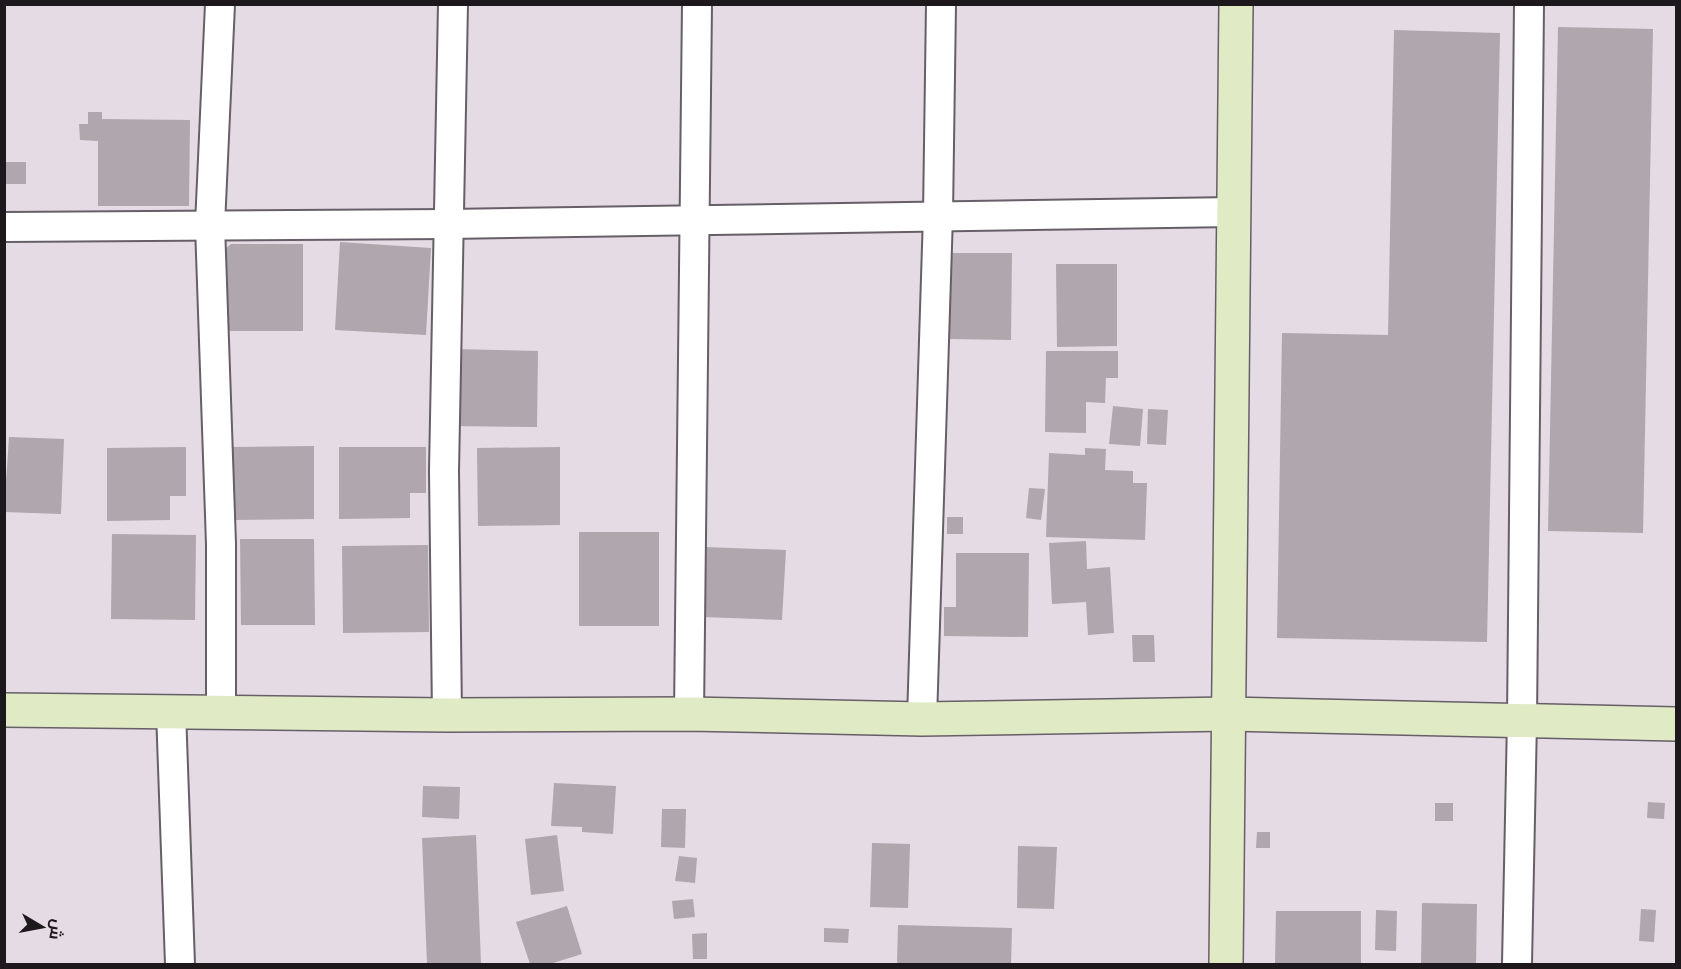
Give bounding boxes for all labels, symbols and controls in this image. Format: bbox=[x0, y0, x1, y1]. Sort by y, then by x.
north arrow bbox=[12, 897, 72, 957]
text: ش bbox=[45, 918, 67, 941]

